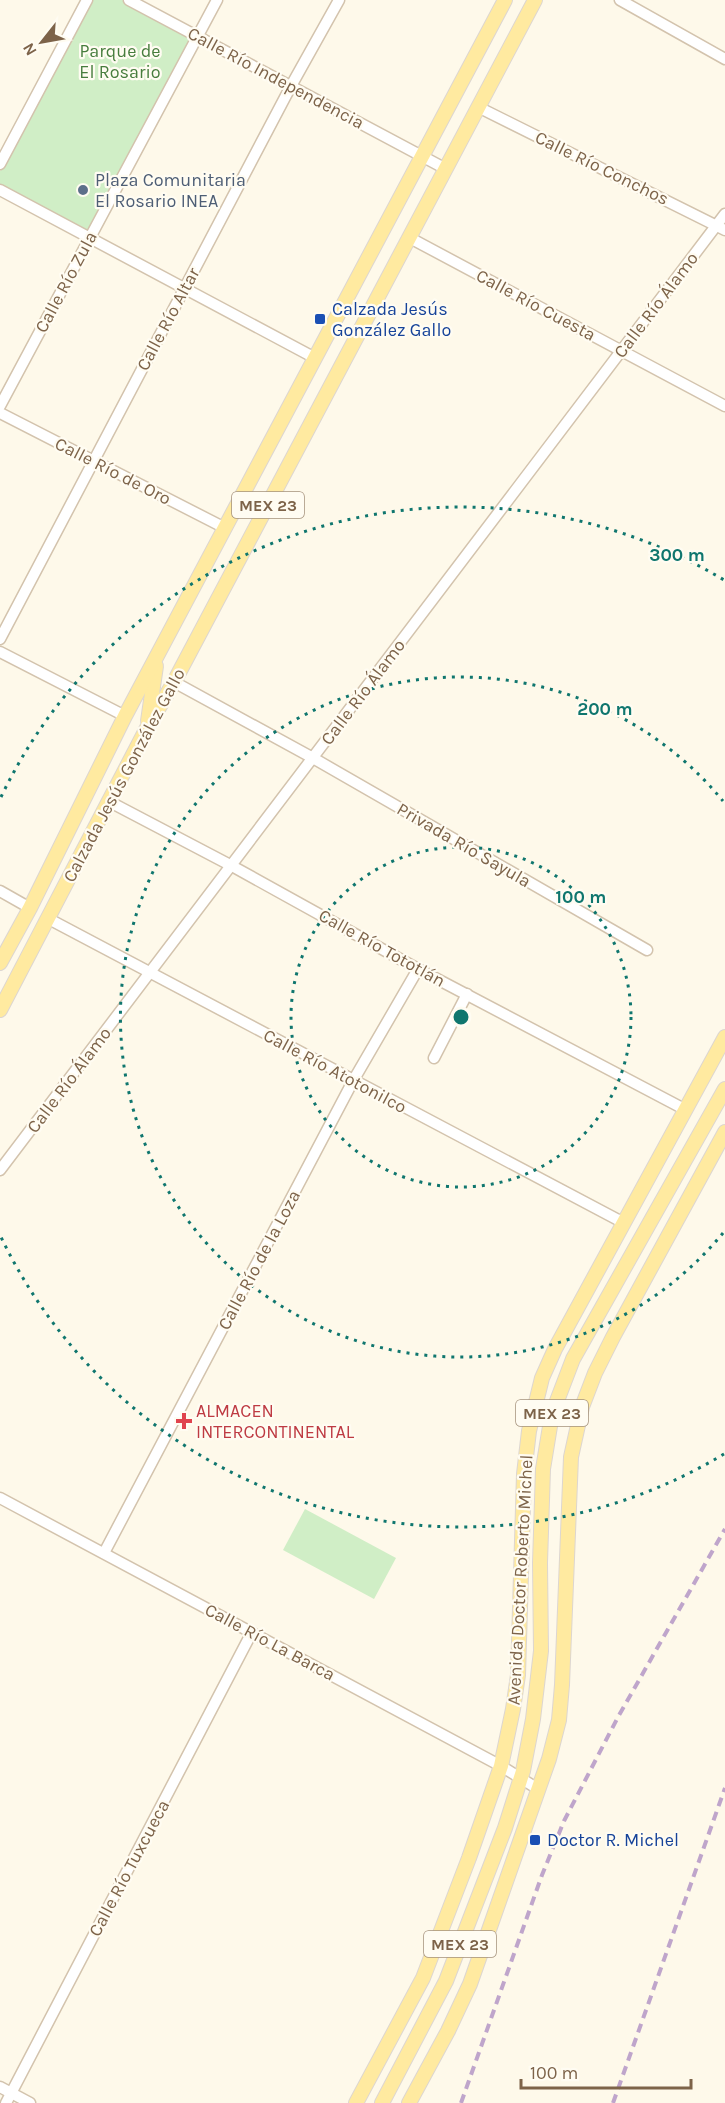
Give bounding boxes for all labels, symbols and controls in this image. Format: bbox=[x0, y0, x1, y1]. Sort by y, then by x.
north arrow bbox=[12, 12, 72, 72]
street label: Calle Río Independencia bbox=[184, 22, 368, 134]
text: N bbox=[18, 40, 41, 59]
park label: Parque de El Rosario bbox=[79, 40, 161, 83]
street label: Calle Río Conchos bbox=[531, 126, 673, 210]
place label: Plaza Comunitaria El Rosario INEA bbox=[95, 169, 246, 212]
marker: Plaza Comunitaria El Rosario INEA bbox=[76, 183, 90, 197]
street label: Calle Río Zula bbox=[30, 228, 102, 336]
street label: Calle Río Álamo bbox=[608, 247, 703, 362]
street label: Calle Río Altar bbox=[132, 263, 205, 374]
street label: Calle Río Cuesta bbox=[472, 264, 600, 346]
place label: Calzada Jesús González Gallo bbox=[332, 298, 451, 341]
marker: Calzada Jesús González Gallo bbox=[313, 312, 327, 326]
street label: Calle Río de Oro bbox=[51, 432, 175, 510]
road number: MEX 23 bbox=[232, 492, 304, 518]
text: 300 m bbox=[649, 544, 705, 566]
street label: Calle Río Álamo bbox=[315, 634, 410, 749]
street label: Calzada Jesús González Gallo bbox=[58, 664, 190, 886]
text: 200 m bbox=[577, 698, 633, 720]
street label: Privada Río Sayula bbox=[393, 798, 535, 892]
text: 100 m bbox=[556, 886, 606, 908]
street label: Calle Río Tototlán bbox=[315, 904, 449, 992]
centre of rings bbox=[451, 1007, 471, 1027]
street label: Calle Río Álamo bbox=[21, 1022, 116, 1137]
street label: Calle Río Atotonilco bbox=[260, 1024, 410, 1118]
street label: Calle Río de la Loza bbox=[213, 1186, 305, 1334]
place label: ALMACEN INTERCONTINENTAL bbox=[196, 1400, 355, 1443]
road number: MEX 23 bbox=[516, 1400, 588, 1426]
marker: ALMACEN INTERCONTINENTAL bbox=[177, 1414, 191, 1428]
street label: Avenida Doctor Roberto Michel bbox=[502, 1454, 538, 1706]
street label: Calle Río La Barca bbox=[201, 1598, 339, 1686]
street label: Calle Río Tuxcueca bbox=[84, 1796, 174, 1940]
place label: Doctor R. Michel bbox=[547, 1829, 679, 1851]
marker: Doctor R. Michel bbox=[528, 1833, 542, 1847]
road number: MEX 23 bbox=[424, 1931, 496, 1957]
scale bar bbox=[521, 2052, 690, 2090]
text: 100 m bbox=[530, 2062, 578, 2084]

